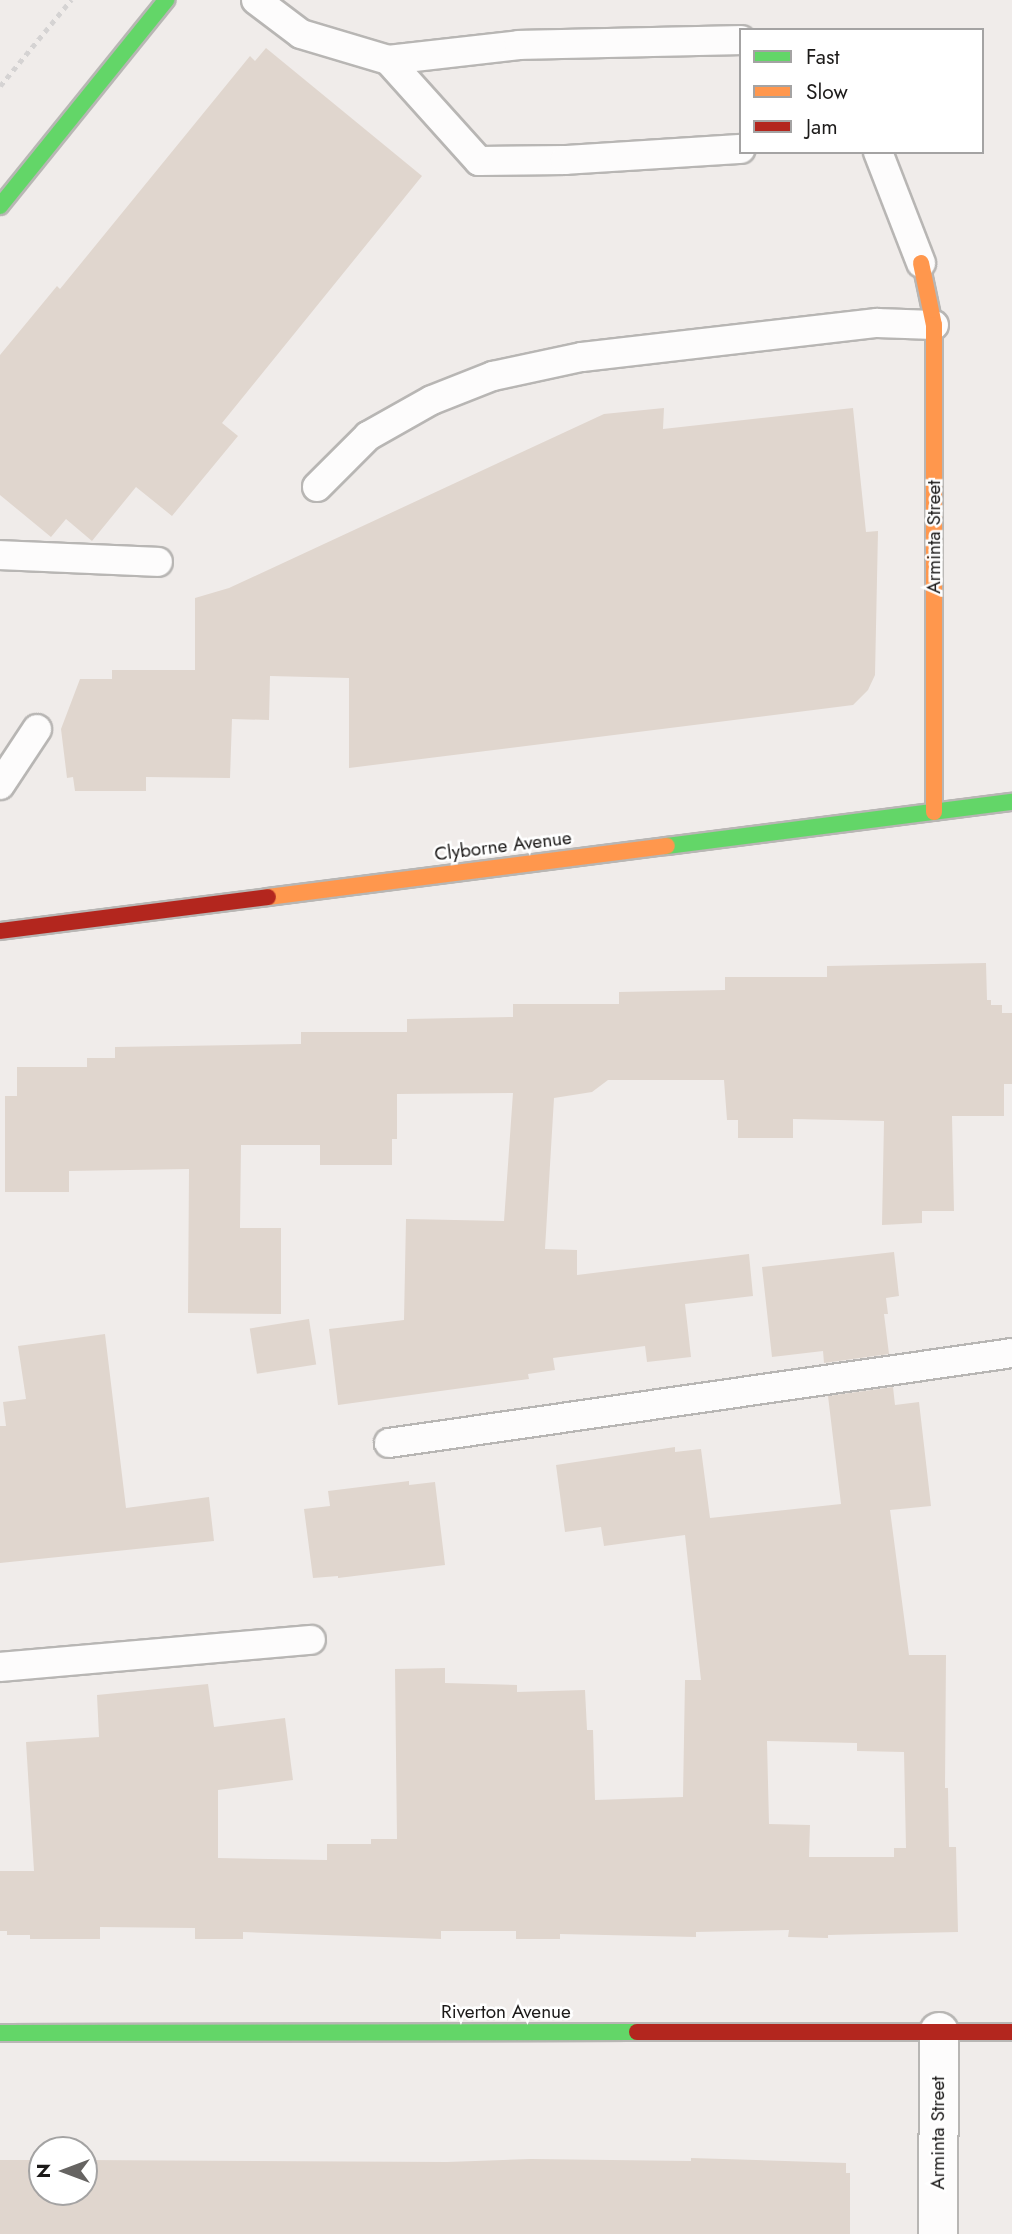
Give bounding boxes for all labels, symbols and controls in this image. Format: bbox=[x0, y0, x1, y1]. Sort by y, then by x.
legend bbox=[739, 28, 984, 154]
text: Fast bbox=[806, 42, 839, 72]
text: Slow bbox=[806, 77, 848, 107]
text: Jam bbox=[806, 112, 838, 142]
street label: Arminta Street bbox=[923, 480, 945, 594]
street label: Clyborne Avenue bbox=[433, 826, 573, 866]
street label: Riverton Avenue bbox=[441, 2001, 571, 2023]
street label: Arminta Street bbox=[927, 2076, 949, 2190]
north arrow bbox=[28, 2136, 98, 2206]
text: N bbox=[30, 2163, 57, 2179]

